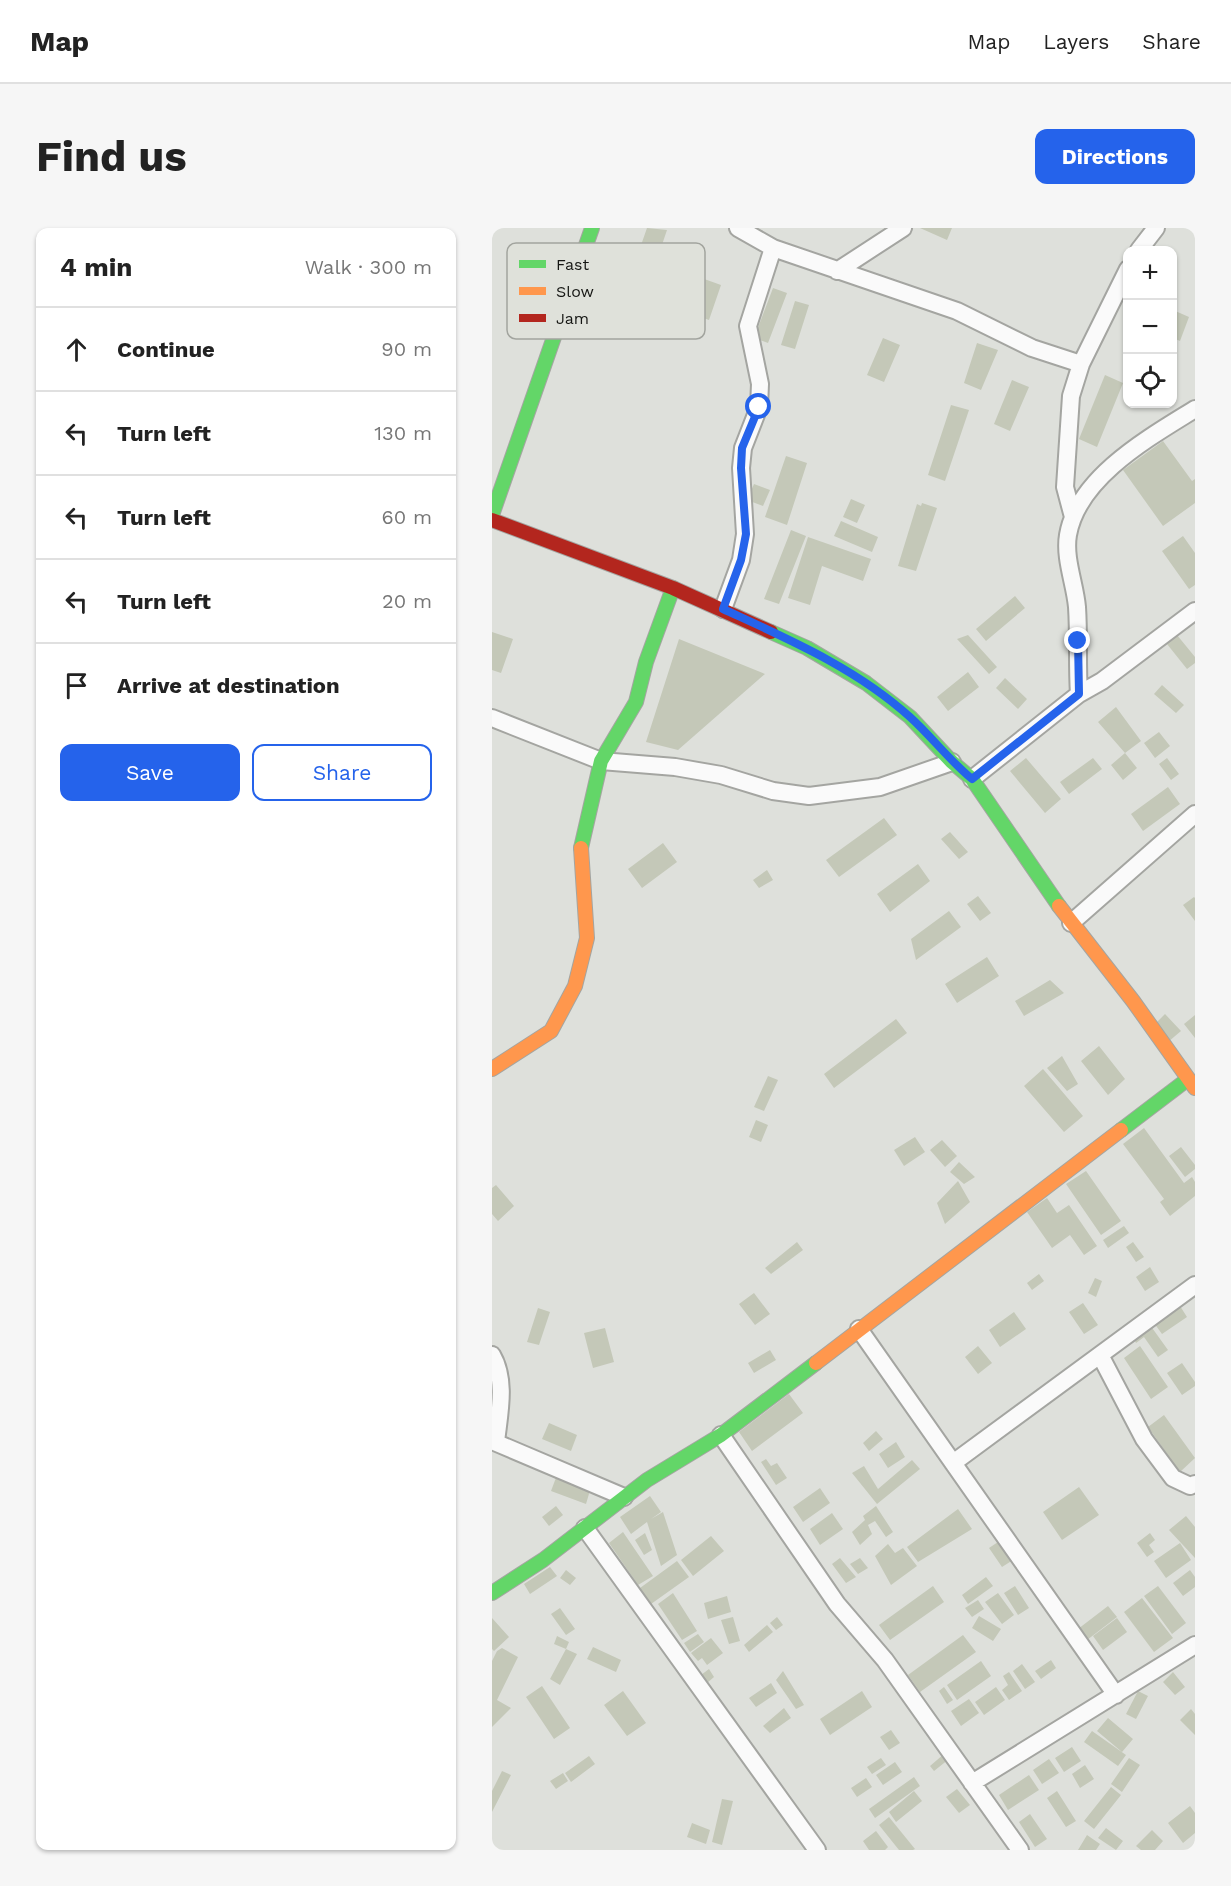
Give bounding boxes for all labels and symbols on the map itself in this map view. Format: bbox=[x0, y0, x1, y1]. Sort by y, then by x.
legend bbox=[507, 243, 705, 339]
text: Fast bbox=[556, 255, 589, 274]
text: Slow bbox=[556, 282, 594, 301]
text: Jam bbox=[556, 309, 589, 328]
route start bbox=[745, 393, 771, 419]
route end bbox=[1064, 627, 1090, 653]

